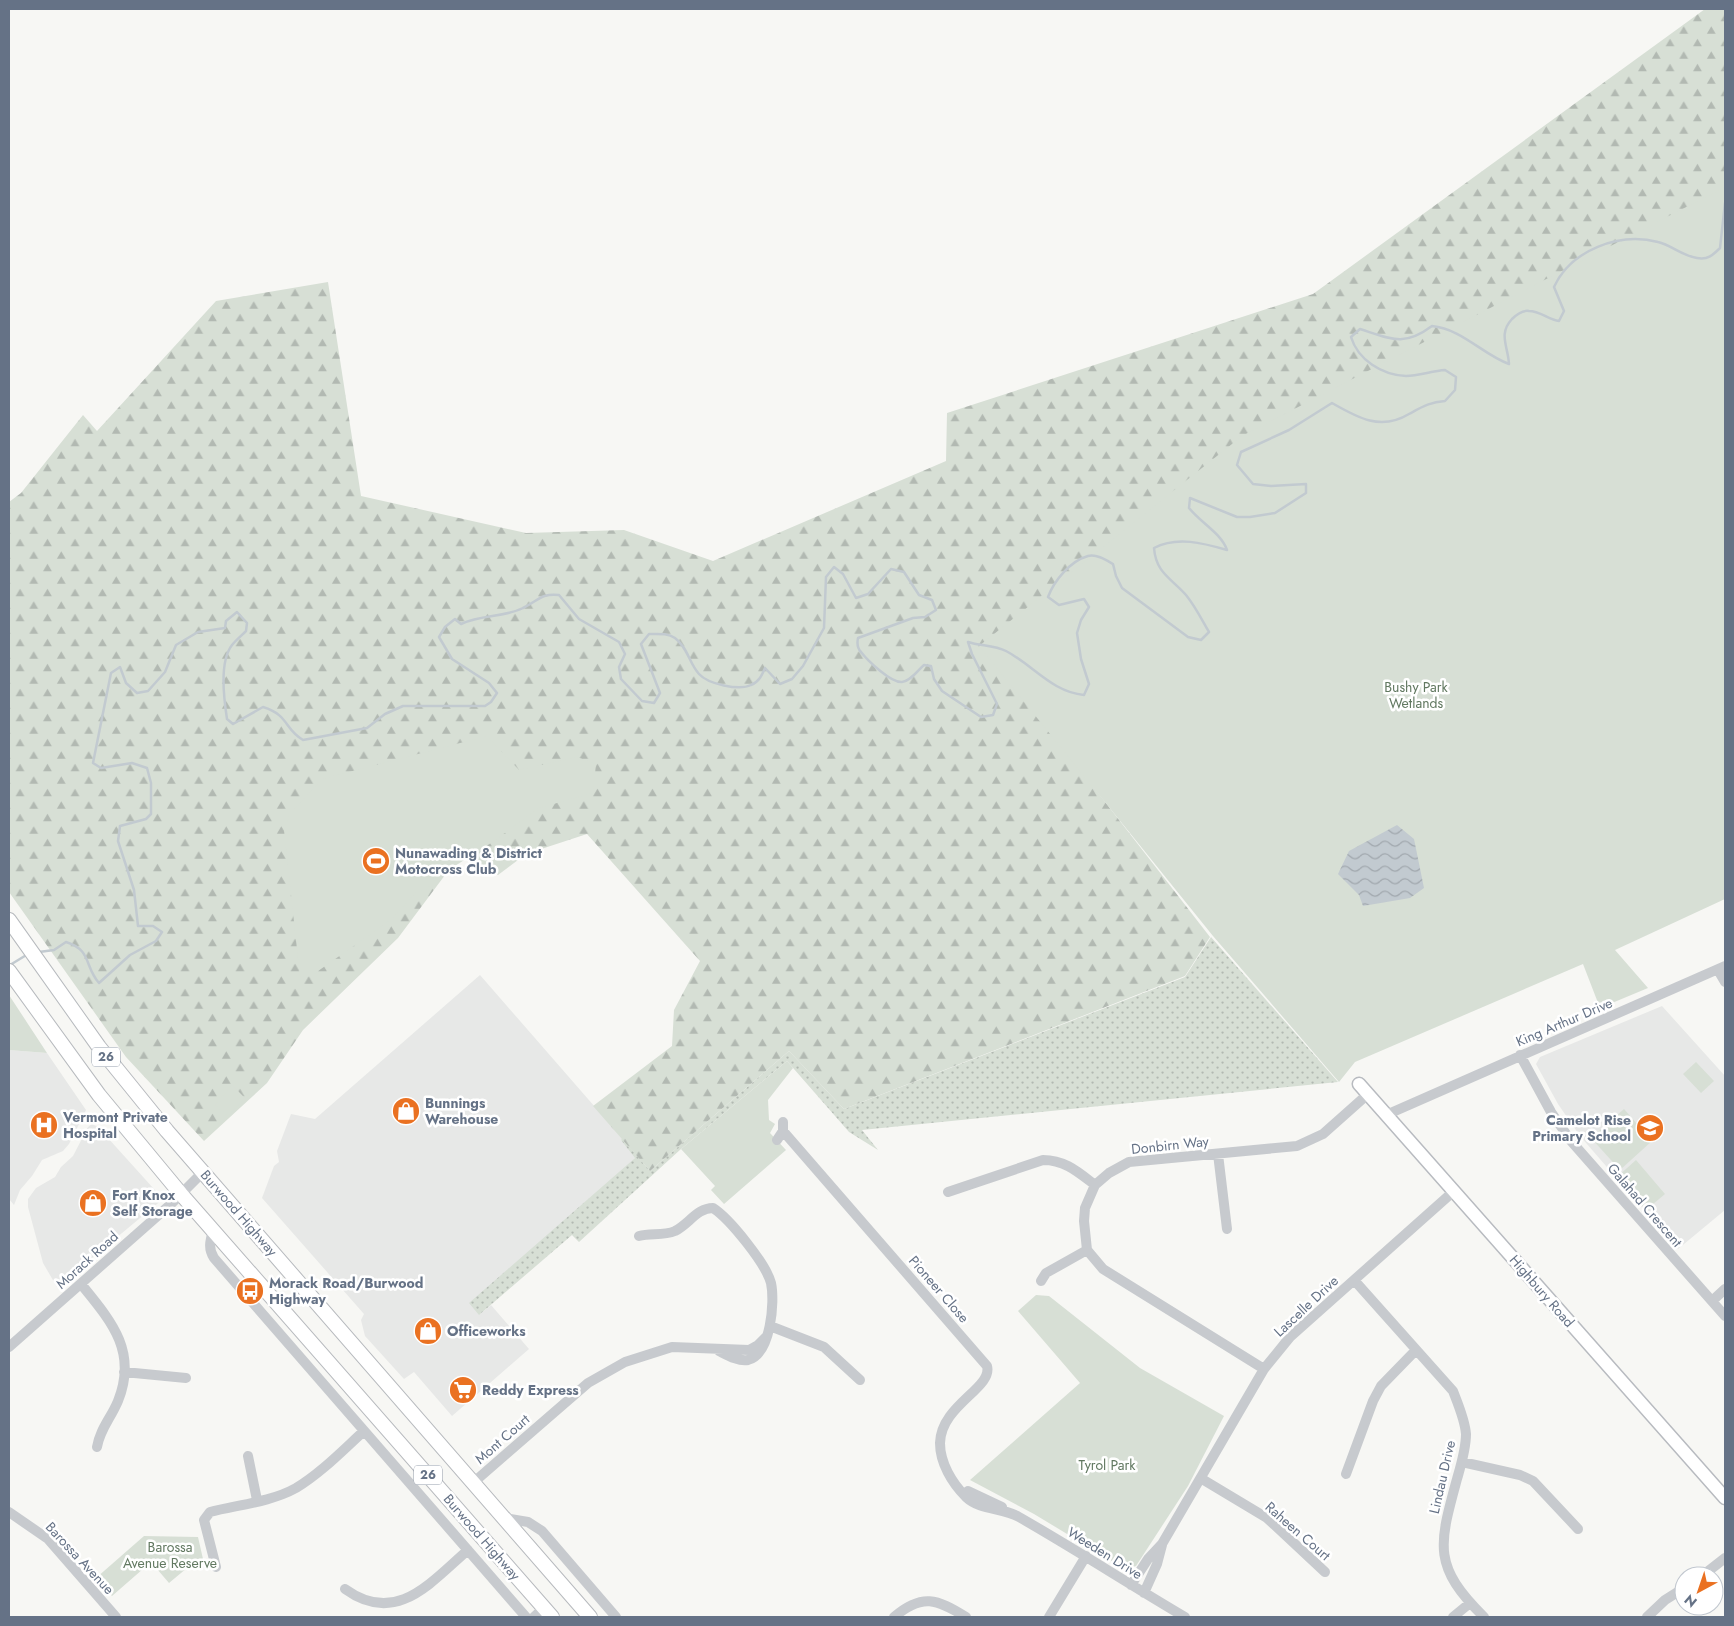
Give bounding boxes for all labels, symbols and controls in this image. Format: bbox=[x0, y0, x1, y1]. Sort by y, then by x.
park label: Bushy Park Wetlands bbox=[1384, 677, 1449, 713]
place label: Nunawading & District Motocross Club bbox=[395, 843, 542, 879]
sports icon: Nunawading & District Motocross Club bbox=[361, 846, 391, 876]
street label: King Arthur Drive bbox=[1513, 993, 1615, 1051]
road number: 26 bbox=[92, 1048, 120, 1066]
place label: Bunnings Warehouse bbox=[425, 1093, 498, 1129]
shop icon: Bunnings Warehouse bbox=[391, 1096, 421, 1126]
place label: Vermont Private Hospital bbox=[62, 1107, 168, 1143]
hospital icon: Vermont Private Hospital bbox=[29, 1110, 59, 1140]
place label: Camelot Rise Primary School bbox=[1532, 1110, 1631, 1146]
school or university icon: Camelot Rise Primary School bbox=[1635, 1113, 1665, 1143]
street label: Donbirn Way bbox=[1130, 1131, 1211, 1159]
street label: Galahad Crescent bbox=[1603, 1159, 1688, 1252]
street label: Burwood Highway bbox=[196, 1166, 283, 1261]
place label: Fort Knox Self Storage bbox=[112, 1185, 193, 1221]
shop icon: Fort Knox Self Storage bbox=[78, 1188, 108, 1218]
street label: Morack Road bbox=[51, 1227, 123, 1293]
street label: Highbury Road bbox=[1505, 1250, 1579, 1332]
street label: Pioneer Close bbox=[904, 1251, 974, 1327]
street label: Lascelle Drive bbox=[1269, 1271, 1343, 1341]
place label: Morack Road/Burwood Highway bbox=[269, 1273, 423, 1309]
bus stop icon: Morack Road/Burwood Highway bbox=[235, 1276, 265, 1306]
shop icon: Officeworks bbox=[413, 1316, 443, 1346]
place label: Officeworks bbox=[447, 1321, 526, 1341]
supermarket icon: Reddy Express bbox=[448, 1375, 478, 1405]
place label: Reddy Express bbox=[482, 1380, 579, 1400]
street label: Mont Court bbox=[470, 1409, 534, 1468]
street label: Lindau Drive bbox=[1424, 1438, 1460, 1516]
park label: Tyrol Park bbox=[1079, 1455, 1136, 1475]
road number: 26 bbox=[414, 1466, 442, 1484]
street label: Burwood Highway bbox=[439, 1490, 526, 1585]
street label: Raheen Court bbox=[1261, 1497, 1335, 1565]
street label: Barossa Avenue bbox=[41, 1517, 119, 1599]
street label: Weeden Drive bbox=[1064, 1522, 1146, 1584]
park label: Barossa Avenue Reserve bbox=[123, 1537, 217, 1573]
north arrow bbox=[1674, 1566, 1724, 1616]
text: N bbox=[1680, 1590, 1701, 1612]

